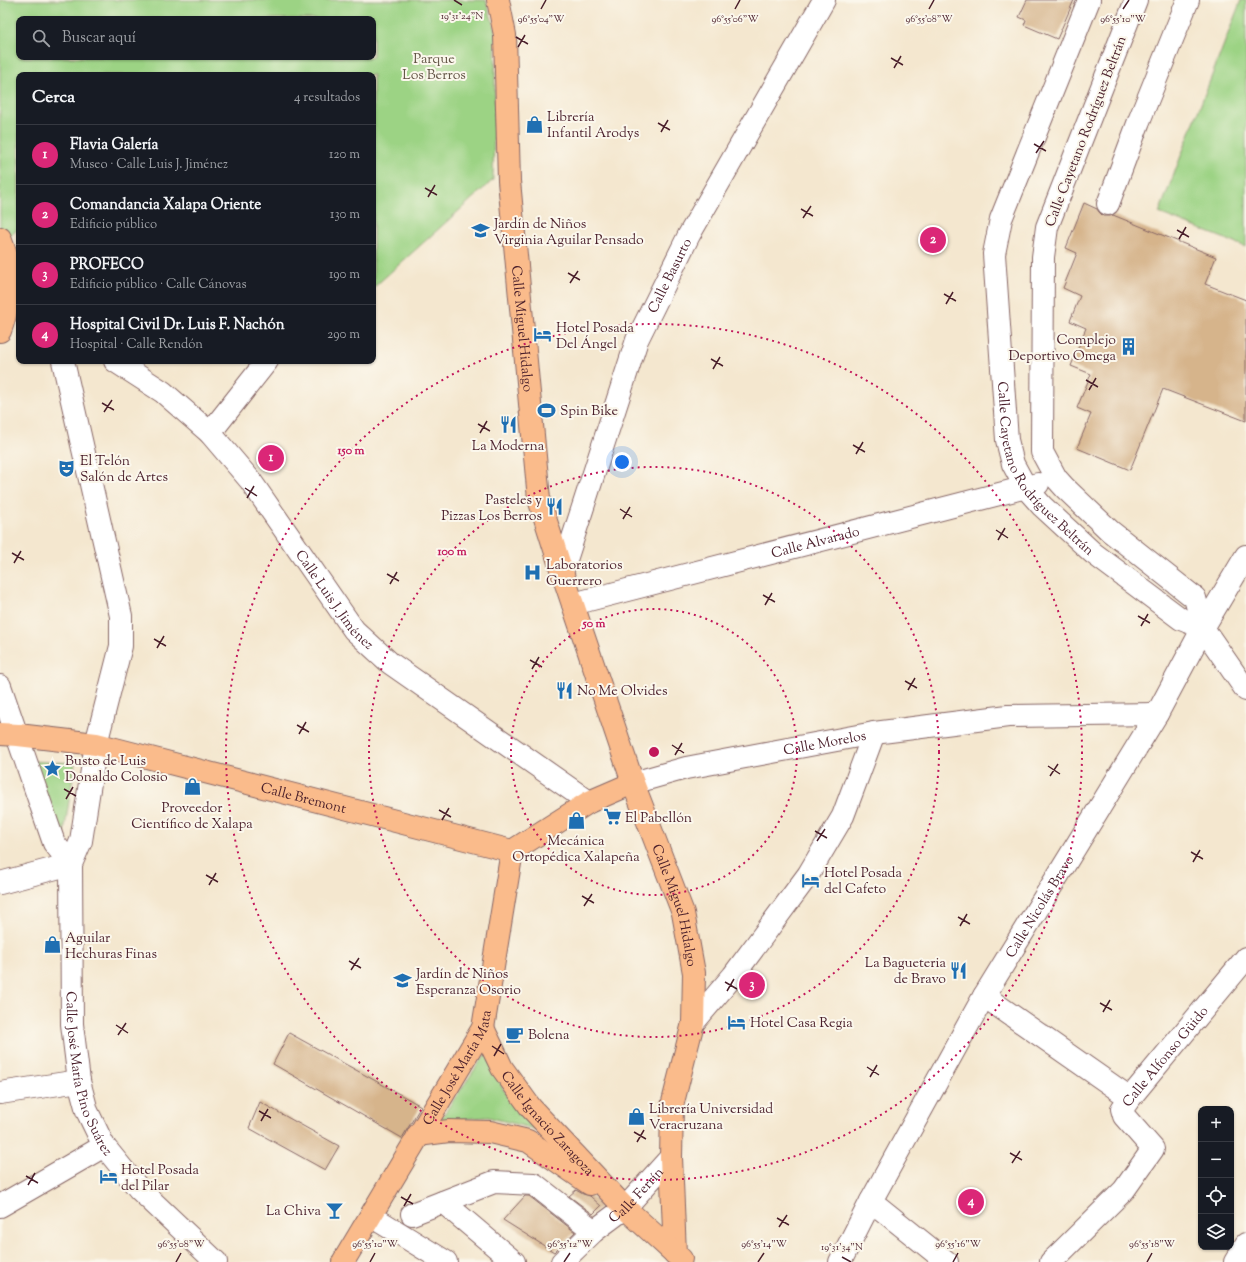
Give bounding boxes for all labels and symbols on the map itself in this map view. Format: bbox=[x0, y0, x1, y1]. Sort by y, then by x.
text: 19°31'24"N bbox=[441, 9, 483, 24]
text: 96°55'04"W bbox=[518, 12, 564, 27]
text: 96°55'06"W bbox=[711, 12, 759, 27]
text: 96°55'08"W bbox=[905, 12, 953, 27]
text: 96°55'10"W bbox=[1100, 12, 1146, 27]
street label: Calle Cayetano Rodríguez Beltrán bbox=[1041, 33, 1133, 230]
park label: Parque Los Berros bbox=[402, 50, 466, 86]
place label: Librería Infantil Arodys bbox=[547, 108, 639, 144]
shop icon: Librería Infantil Arodys bbox=[524, 114, 544, 134]
place label: Jardín de Niños Virginia Aguilar Pensado bbox=[493, 215, 644, 251]
school or university icon: Jardín de Niños Virginia Aguilar Pensado bbox=[471, 221, 491, 241]
pin: 2 bbox=[920, 225, 946, 255]
street label: Calle Basurto bbox=[644, 235, 698, 317]
street label: Calle Miguel Hidalgo bbox=[505, 264, 537, 393]
place label: Hotel Posada Del Ángel bbox=[556, 319, 634, 355]
hotel icon: Hotel Posada Del Ángel bbox=[533, 325, 553, 345]
place label: Complejo Deportivo Omega bbox=[1008, 331, 1117, 367]
building icon: Complejo Deportivo Omega bbox=[1119, 337, 1139, 357]
street label: Calle Cayetano Rodríguez Beltrán bbox=[991, 381, 1098, 561]
sports icon: Spin Bike bbox=[537, 400, 557, 420]
place label: Spin Bike bbox=[560, 402, 618, 422]
restaurant icon: La Moderna bbox=[498, 415, 518, 435]
place label: La Moderna bbox=[472, 437, 545, 457]
text: 150 m bbox=[336, 442, 365, 460]
pin: 1 bbox=[258, 443, 284, 473]
place label: El Telón Salón de Artes bbox=[80, 452, 168, 488]
your location bbox=[612, 452, 632, 472]
theatre icon: El Telón Salón de Artes bbox=[57, 458, 77, 478]
place label: Pasteles y Pizzas Los Berros bbox=[441, 491, 542, 527]
restaurant icon: Pasteles y Pizzas Los Berros bbox=[545, 497, 565, 517]
street label: Calle Alvarado bbox=[769, 522, 862, 564]
text: 100 m bbox=[436, 543, 467, 561]
street label: Calle Luis J. Jiménez bbox=[289, 547, 377, 655]
place label: Laboratorios Guerrero bbox=[546, 556, 622, 592]
hospital icon: Laboratorios Guerrero bbox=[523, 562, 543, 582]
text: 50 m bbox=[582, 615, 606, 633]
restaurant icon: No Me Olvides bbox=[554, 680, 574, 700]
place label: No Me Olvides bbox=[577, 682, 668, 702]
street label: Calle Morelos bbox=[782, 727, 868, 762]
centre of rings bbox=[647, 745, 661, 759]
place label: Busto de Luis Donaldo Colosio bbox=[65, 752, 168, 788]
place icon: Busto de Luis Donaldo Colosio bbox=[42, 758, 62, 778]
shop icon: Proveedor Científico de Xalapa bbox=[182, 777, 202, 797]
street label: Calle Bremont bbox=[258, 779, 348, 820]
place label: Proveedor Científico de Xalapa bbox=[131, 799, 253, 835]
supermarket icon: El Pabellón bbox=[602, 807, 622, 827]
place label: El Pabellón bbox=[625, 809, 692, 829]
shop icon: Mecánica Ortopédica Xalapeña bbox=[566, 810, 586, 830]
place label: Mecánica Ortopédica Xalapeña bbox=[512, 832, 640, 868]
street label: Calle Miguel Hidalgo bbox=[645, 842, 701, 969]
street label: Calle Nicolás Bravo bbox=[1002, 852, 1080, 962]
place label: Hotel Posada del Cafeto bbox=[824, 864, 902, 900]
hotel icon: Hotel Posada del Cafeto bbox=[801, 870, 821, 890]
place label: Aguilar Hechuras Finas bbox=[65, 929, 157, 965]
shop icon: Aguilar Hechuras Finas bbox=[42, 935, 62, 955]
place label: La Bagueteria de Bravo bbox=[865, 954, 947, 990]
restaurant icon: La Bagueteria de Bravo bbox=[949, 960, 969, 980]
place label: Jardín de Niños Esperanza Osorio bbox=[415, 965, 521, 1001]
pin: 3 bbox=[739, 970, 765, 1000]
school or university icon: Jardín de Niños Esperanza Osorio bbox=[393, 971, 413, 991]
street label: Calle José María Pino Suárez bbox=[60, 991, 116, 1161]
street label: Calle Alfonso Güido bbox=[1119, 1002, 1214, 1112]
street label: Calle José María Mata bbox=[419, 1008, 498, 1130]
hotel icon: Hotel Casa Regia bbox=[727, 1012, 747, 1032]
place label: Hotel Casa Regia bbox=[750, 1014, 853, 1034]
cafe icon: Bolena bbox=[505, 1024, 525, 1044]
place label: Bolena bbox=[528, 1026, 570, 1046]
street label: Calle Ignacio Zaragoza bbox=[495, 1067, 598, 1182]
place label: Librería Universidad Veracruzana bbox=[649, 1100, 773, 1136]
shop icon: Librería Universidad Veracruzana bbox=[626, 1106, 646, 1126]
place label: Hotel Posada del Pilar bbox=[121, 1161, 199, 1197]
street label: Calle Ferrín bbox=[605, 1164, 669, 1229]
hotel icon: Hotel Posada del Pilar bbox=[98, 1167, 118, 1187]
pin: 4 bbox=[958, 1187, 984, 1217]
bar icon: La Chiva bbox=[324, 1200, 344, 1220]
place label: La Chiva bbox=[266, 1202, 322, 1222]
text: 96°55'08"W bbox=[157, 1237, 205, 1252]
text: 96°55'10"W bbox=[352, 1237, 398, 1252]
text: 96°55'12"W bbox=[547, 1237, 593, 1252]
text: 96°55'14"W bbox=[741, 1237, 787, 1252]
text: 96°55'16"W bbox=[935, 1237, 981, 1252]
text: 96°55'18"W bbox=[1129, 1237, 1175, 1252]
text: 19°31'34"N bbox=[821, 1240, 863, 1255]

